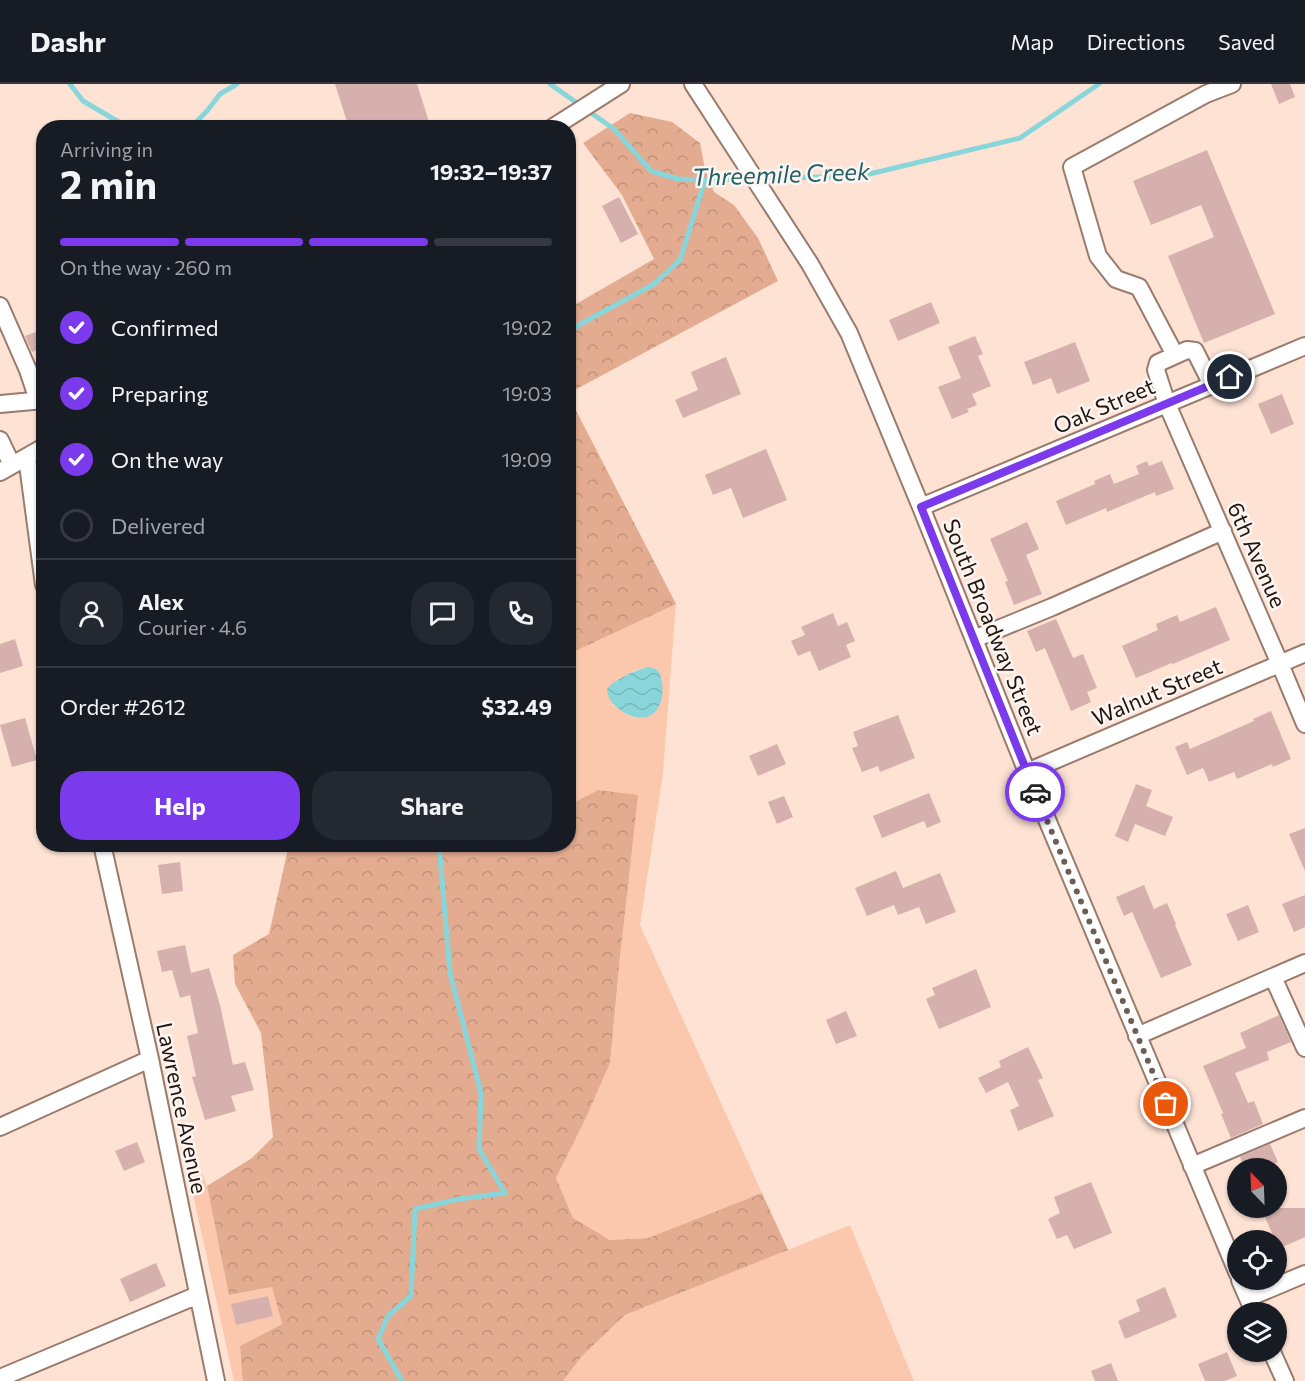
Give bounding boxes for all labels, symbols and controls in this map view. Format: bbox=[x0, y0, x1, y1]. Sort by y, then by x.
text: Dashr bbox=[30, 24, 106, 58]
text: Map bbox=[1011, 29, 1054, 54]
text: Directions bbox=[1087, 29, 1185, 54]
text: Saved bbox=[1218, 29, 1275, 54]
text: Arriving in bbox=[60, 137, 153, 161]
water label: Threemile Creek bbox=[691, 156, 871, 191]
text: 19:32–19:37 bbox=[430, 158, 552, 185]
text: 2 min bbox=[60, 159, 157, 207]
text: On the way · 260 m bbox=[60, 255, 232, 279]
icon: check bbox=[60, 311, 93, 344]
text: Confirmed bbox=[111, 314, 218, 341]
text: 19:02 bbox=[503, 315, 552, 339]
pin bbox=[1204, 351, 1255, 402]
icon: home bbox=[1213, 360, 1246, 393]
street label: Oak Street bbox=[1049, 372, 1159, 439]
icon: check bbox=[60, 377, 93, 410]
text: Preparing bbox=[111, 380, 208, 407]
text: 19:03 bbox=[502, 381, 552, 405]
icon: check bbox=[60, 443, 93, 476]
text: On the way bbox=[111, 446, 223, 473]
text: 19:09 bbox=[501, 447, 552, 471]
street label: 6th Avenue bbox=[1222, 498, 1293, 612]
text: Delivered bbox=[111, 512, 205, 539]
street label: South Broadway Street bbox=[938, 515, 1049, 739]
button: person bbox=[60, 582, 123, 645]
button: chat bbox=[411, 582, 474, 645]
button: phone bbox=[489, 582, 552, 645]
text: Alex bbox=[138, 588, 184, 615]
text: Courier · 4.6 bbox=[138, 615, 247, 639]
street label: Walnut Street bbox=[1088, 652, 1226, 731]
text: Order #2612 bbox=[60, 693, 186, 720]
text: $32.49 bbox=[481, 693, 552, 720]
courier bbox=[1005, 762, 1065, 822]
button: Help bbox=[60, 771, 300, 840]
button: Share bbox=[312, 771, 552, 840]
icon: car bbox=[1019, 776, 1052, 809]
street label: Lawrence Avenue bbox=[151, 1020, 214, 1196]
pin bbox=[1140, 1078, 1191, 1129]
icon: bag bbox=[1149, 1087, 1182, 1120]
north arrow bbox=[1227, 1158, 1287, 1218]
map controls bbox=[1227, 1158, 1287, 1362]
button: locate bbox=[1227, 1230, 1287, 1290]
button: layers bbox=[1227, 1302, 1287, 1362]

